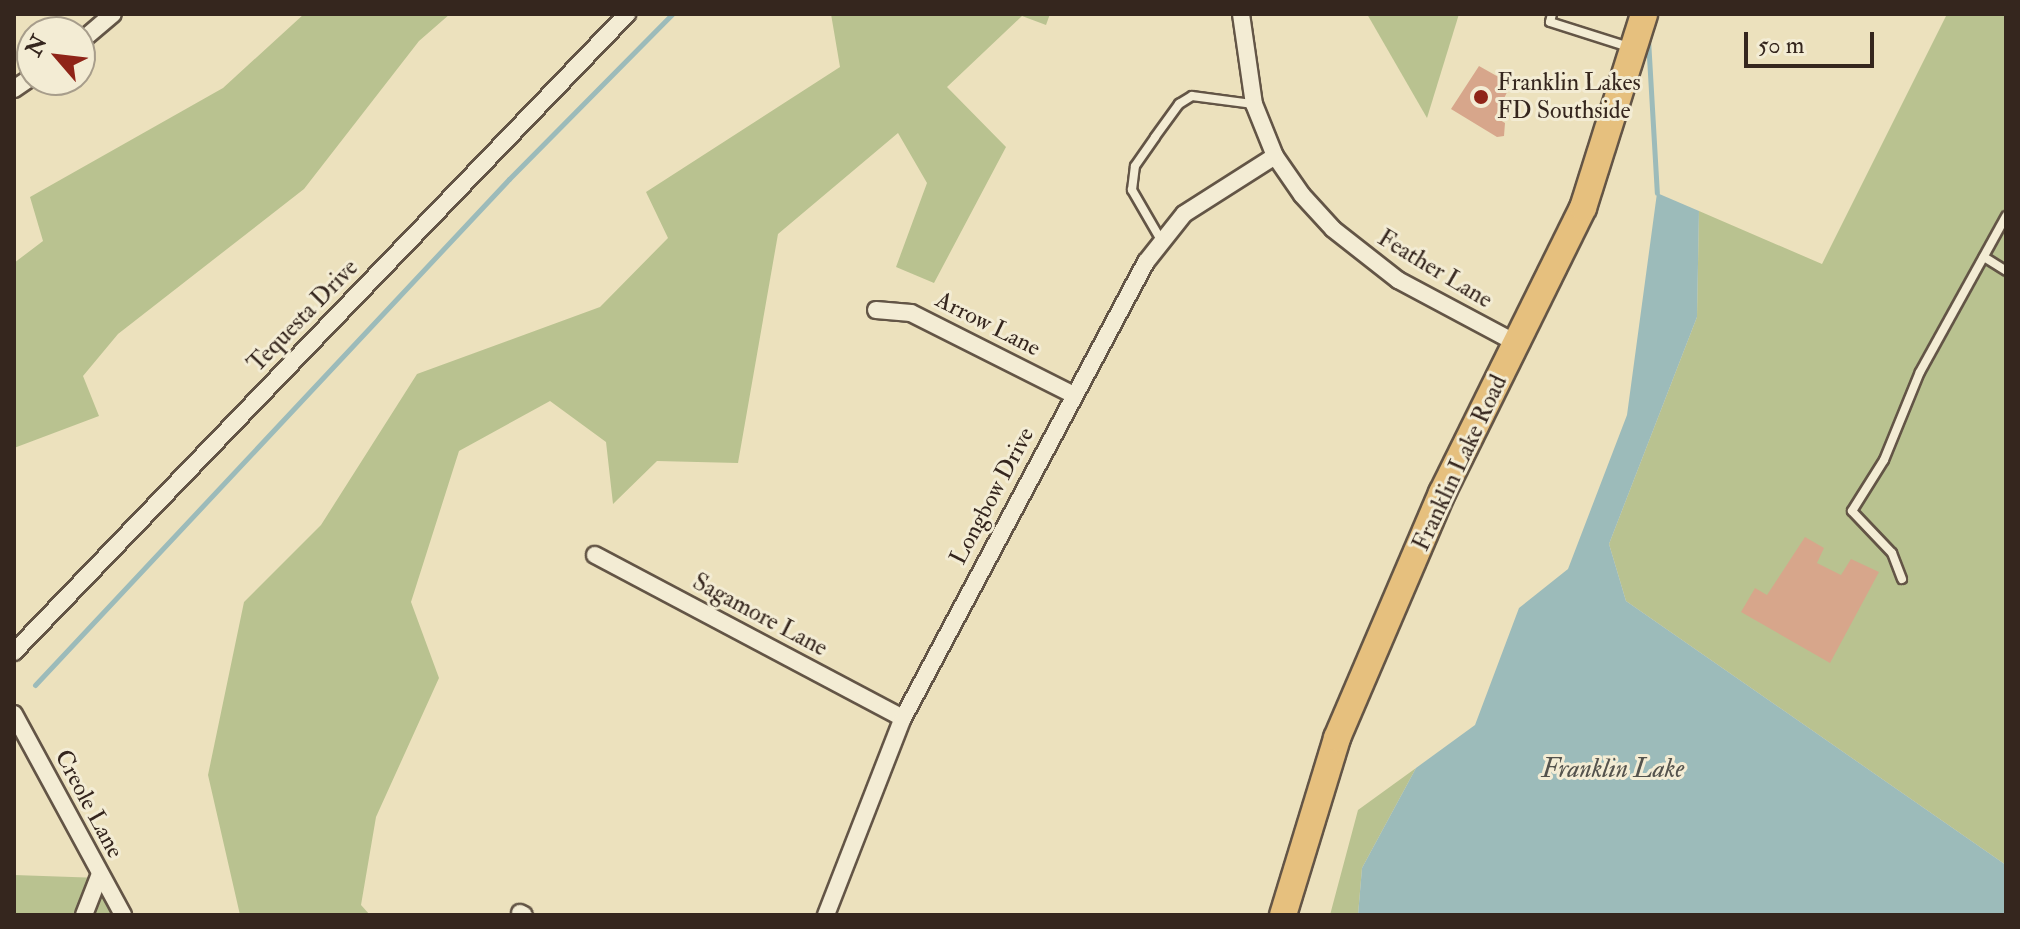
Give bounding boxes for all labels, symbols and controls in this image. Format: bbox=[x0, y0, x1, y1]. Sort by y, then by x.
north arrow bbox=[16, 16, 96, 96]
scale bar bbox=[1748, 16, 1878, 66]
text: N bbox=[20, 30, 54, 61]
text: 50 m bbox=[1758, 30, 1804, 61]
place label: Franklin Lakes FD Southside bbox=[1497, 69, 1641, 125]
marker: Franklin Lakes FD Southside bbox=[1472, 88, 1490, 106]
street label: Feather Lane bbox=[1373, 224, 1497, 314]
street label: Tequesta Drive bbox=[242, 254, 364, 378]
street label: Arrow Lane bbox=[931, 285, 1045, 363]
street label: Franklin Lake Road bbox=[1407, 370, 1513, 556]
street label: Longbow Drive bbox=[944, 422, 1040, 570]
street label: Sagamore Lane bbox=[688, 567, 832, 663]
street label: Creole Lane bbox=[48, 745, 130, 863]
water label: Franklin Lake bbox=[1542, 754, 1684, 786]

